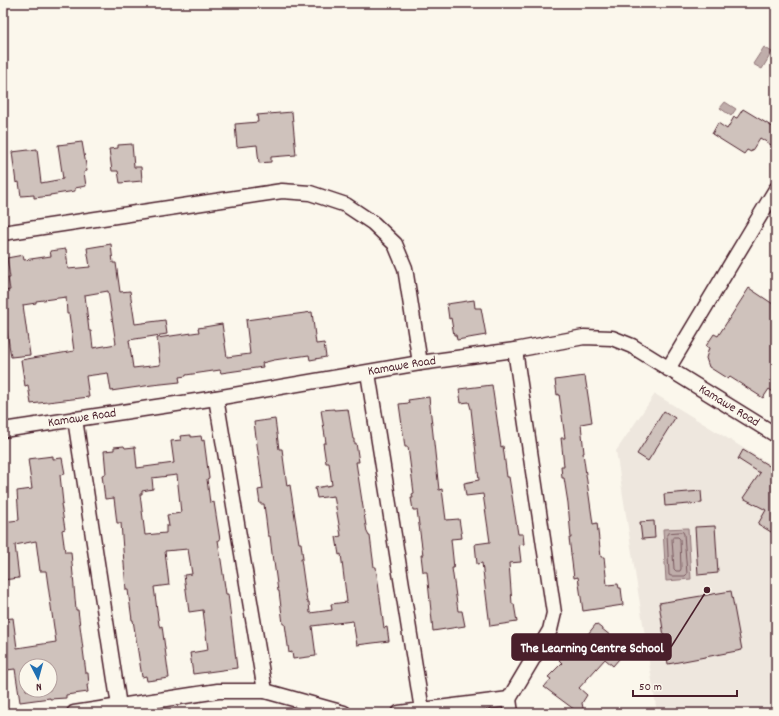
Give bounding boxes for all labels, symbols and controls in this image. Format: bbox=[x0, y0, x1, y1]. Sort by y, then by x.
street label: Kamawe Road bbox=[366, 351, 437, 381]
street label: Kamawe Road bbox=[695, 380, 763, 432]
street label: Kamawe Road bbox=[47, 404, 117, 433]
callout: The Learning Centre School bbox=[512, 634, 671, 660]
text: The Learning Centre School bbox=[520, 639, 664, 659]
north arrow bbox=[18, 658, 58, 698]
scale bar bbox=[633, 672, 737, 698]
text: N bbox=[35, 678, 42, 694]
text: 50 m bbox=[639, 679, 662, 696]

